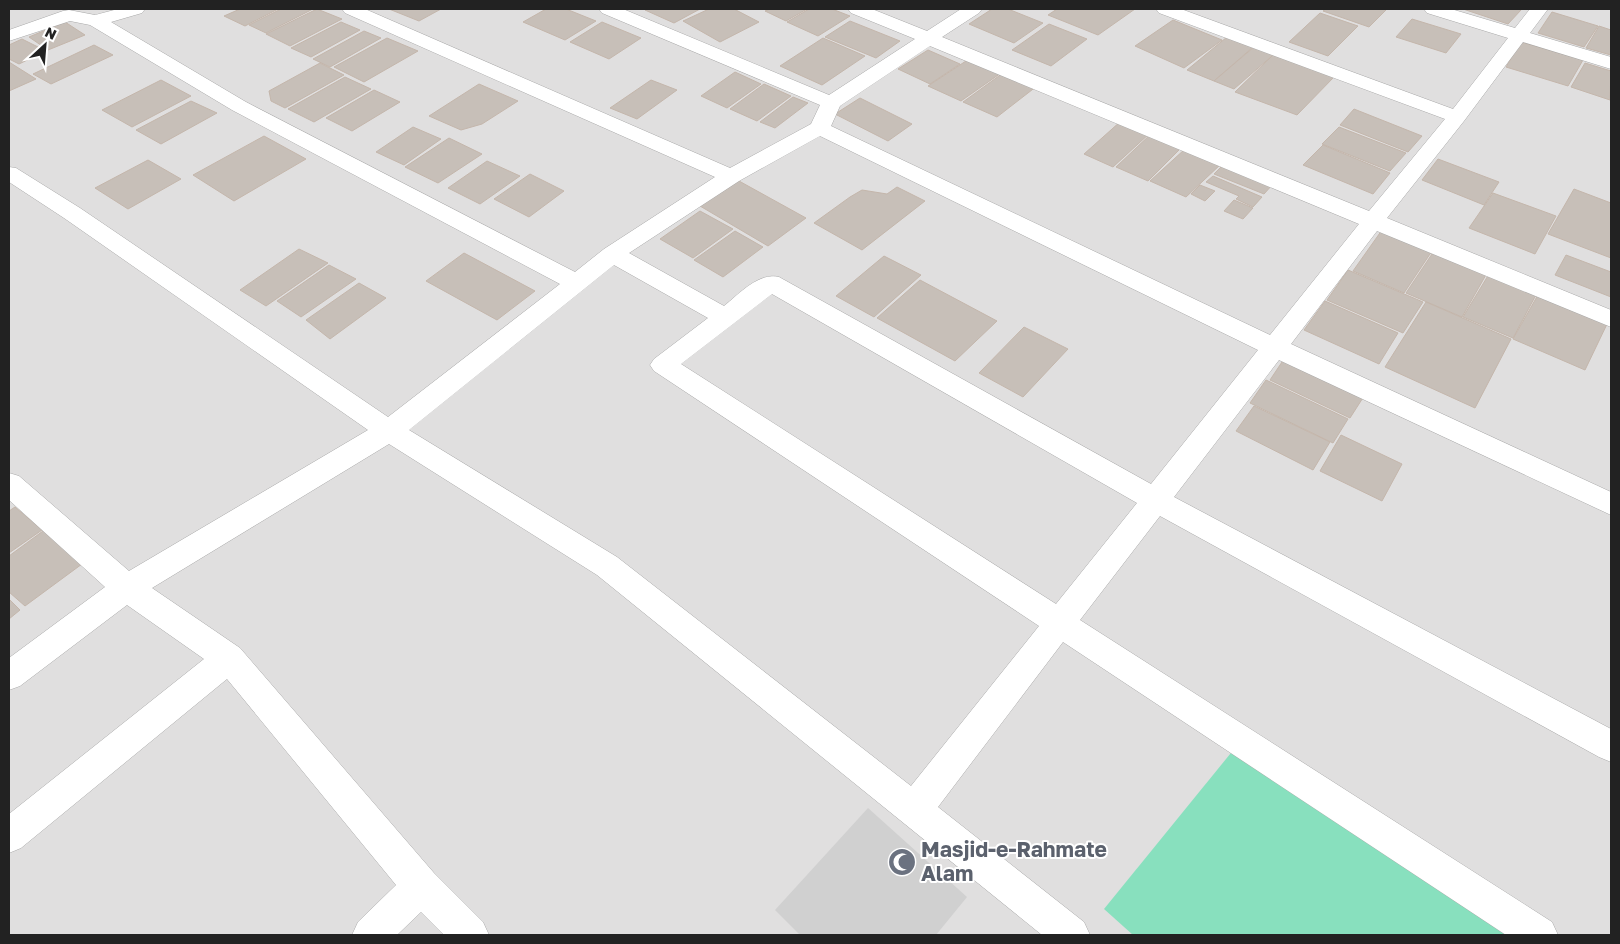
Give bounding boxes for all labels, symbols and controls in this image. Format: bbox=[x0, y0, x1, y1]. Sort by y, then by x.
north arrow bbox=[20, 20, 70, 70]
text: N bbox=[42, 23, 59, 43]
place label: Masjid-e-Rahmate Alam bbox=[921, 836, 1107, 886]
mosque icon: Masjid-e-Rahmate Alam bbox=[887, 847, 917, 877]

